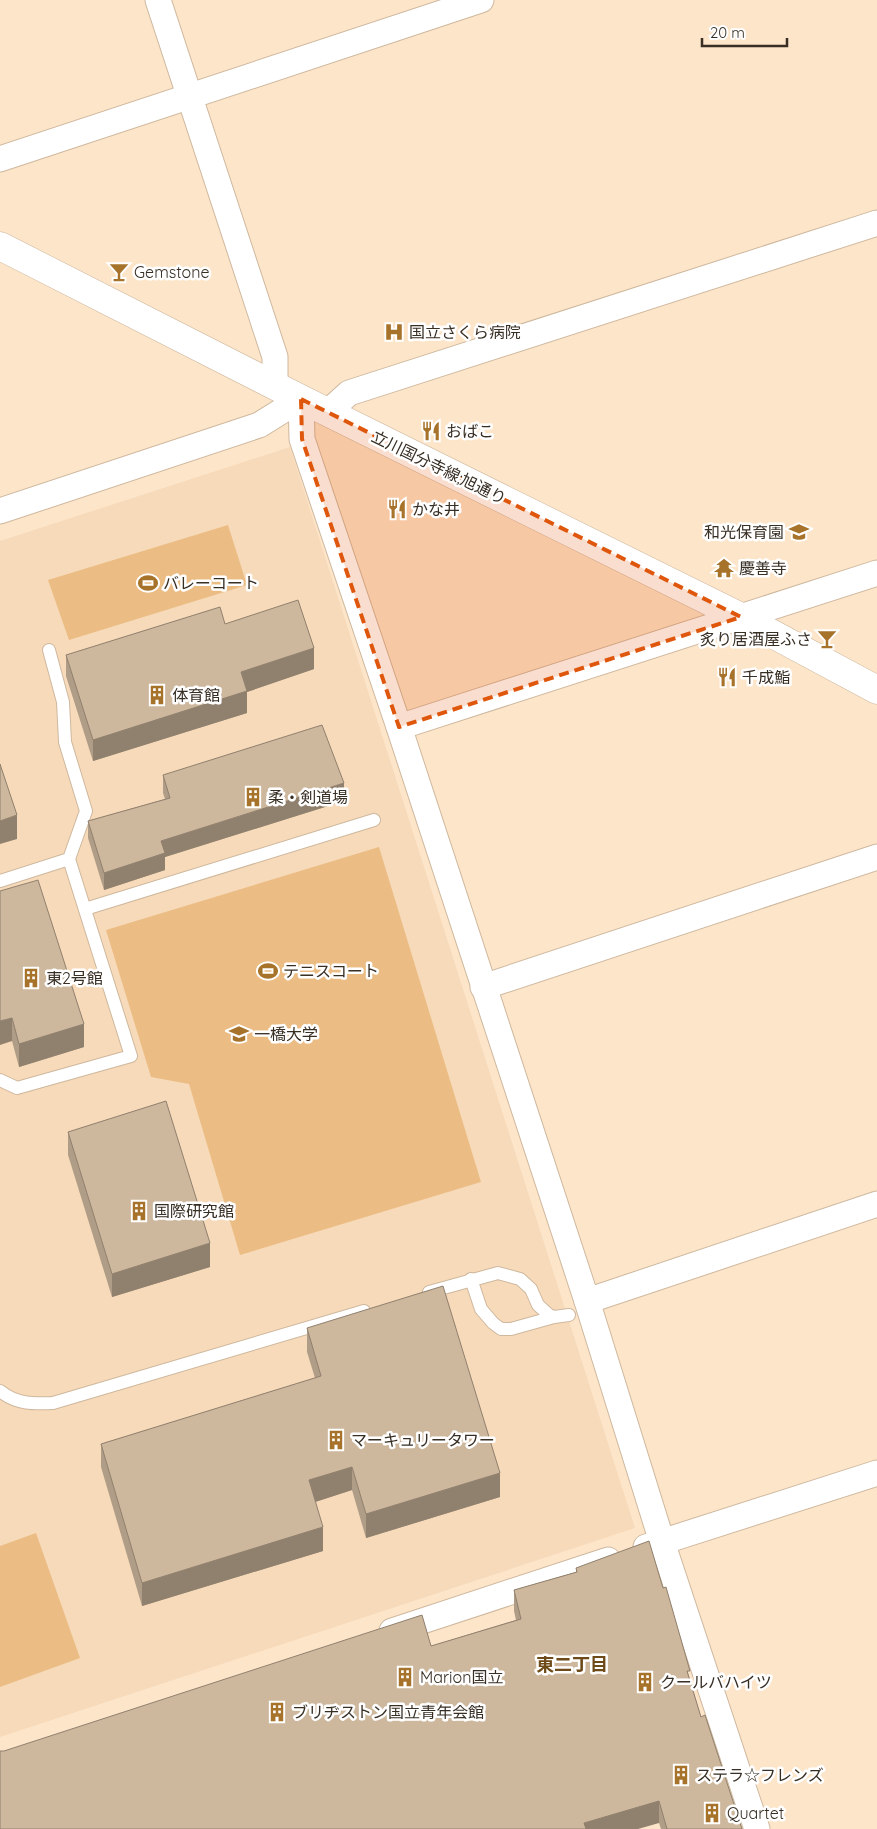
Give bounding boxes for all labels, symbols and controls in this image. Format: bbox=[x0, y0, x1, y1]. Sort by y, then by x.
scale bar bbox=[702, 15, 787, 47]
text: 20 m bbox=[710, 23, 745, 42]
bar icon: Gemstone bbox=[108, 261, 130, 283]
place label: Gemstone bbox=[134, 262, 210, 282]
hospital icon: 国立さくら病院 bbox=[383, 321, 405, 343]
place label: 国立さくら病院 bbox=[409, 322, 521, 342]
restaurant icon: おばこ bbox=[420, 420, 442, 442]
place label: おばこ bbox=[446, 421, 494, 441]
street label: 立川国分寺線;旭通り bbox=[368, 426, 510, 508]
restaurant icon: かな井 bbox=[386, 498, 408, 520]
place label: かな井 bbox=[412, 499, 460, 519]
school or university icon: 和光保育園 bbox=[788, 521, 810, 543]
place label: 和光保育園 bbox=[704, 522, 784, 542]
temple icon: 慶善寺 bbox=[713, 557, 735, 579]
place label: 慶善寺 bbox=[739, 558, 787, 578]
sports icon: バレーコート bbox=[137, 572, 159, 594]
place label: バレーコート bbox=[163, 573, 259, 593]
bar icon: 炙り居酒屋ふさ bbox=[816, 628, 838, 650]
place label: 炙り居酒屋ふさ bbox=[700, 629, 812, 649]
restaurant icon: 千成鮨 bbox=[716, 666, 738, 688]
place label: 千成鮨 bbox=[742, 667, 790, 687]
building icon: 体育館 bbox=[146, 684, 168, 706]
place label: 体育館 bbox=[172, 685, 220, 705]
building icon: 柔・剣道場 bbox=[242, 786, 264, 808]
place label: 柔・剣道場 bbox=[268, 787, 348, 807]
sports icon: テニスコート bbox=[257, 960, 279, 982]
place label: テニスコート bbox=[283, 961, 379, 981]
building icon: 東2号館 bbox=[20, 967, 42, 989]
place label: 東2号館 bbox=[46, 968, 103, 988]
school or university icon: 一橋大学 bbox=[228, 1023, 250, 1045]
place label: 一橋大学 bbox=[254, 1024, 318, 1044]
building icon: 国際研究館 bbox=[128, 1200, 150, 1222]
place label: 国際研究館 bbox=[154, 1201, 234, 1221]
building icon: マーキュリータワー bbox=[325, 1429, 347, 1451]
place label: マーキュリータワー bbox=[351, 1430, 495, 1450]
district label: 東二丁目 bbox=[536, 1653, 608, 1676]
building icon: Marion国立 bbox=[394, 1666, 416, 1688]
place label: Marion国立 bbox=[420, 1667, 503, 1687]
building icon: クールバハイツ bbox=[634, 1671, 656, 1693]
place label: クールバハイツ bbox=[660, 1672, 772, 1692]
building icon: ブリヂストン国立青年会館 bbox=[266, 1701, 288, 1723]
place label: ブリヂストン国立青年会館 bbox=[292, 1702, 484, 1722]
building icon: ステラ☆フレンズ bbox=[670, 1764, 692, 1786]
place label: ステラ☆フレンズ bbox=[696, 1765, 824, 1785]
building icon: Quartet bbox=[701, 1802, 723, 1824]
place label: Quartet bbox=[727, 1803, 784, 1823]

